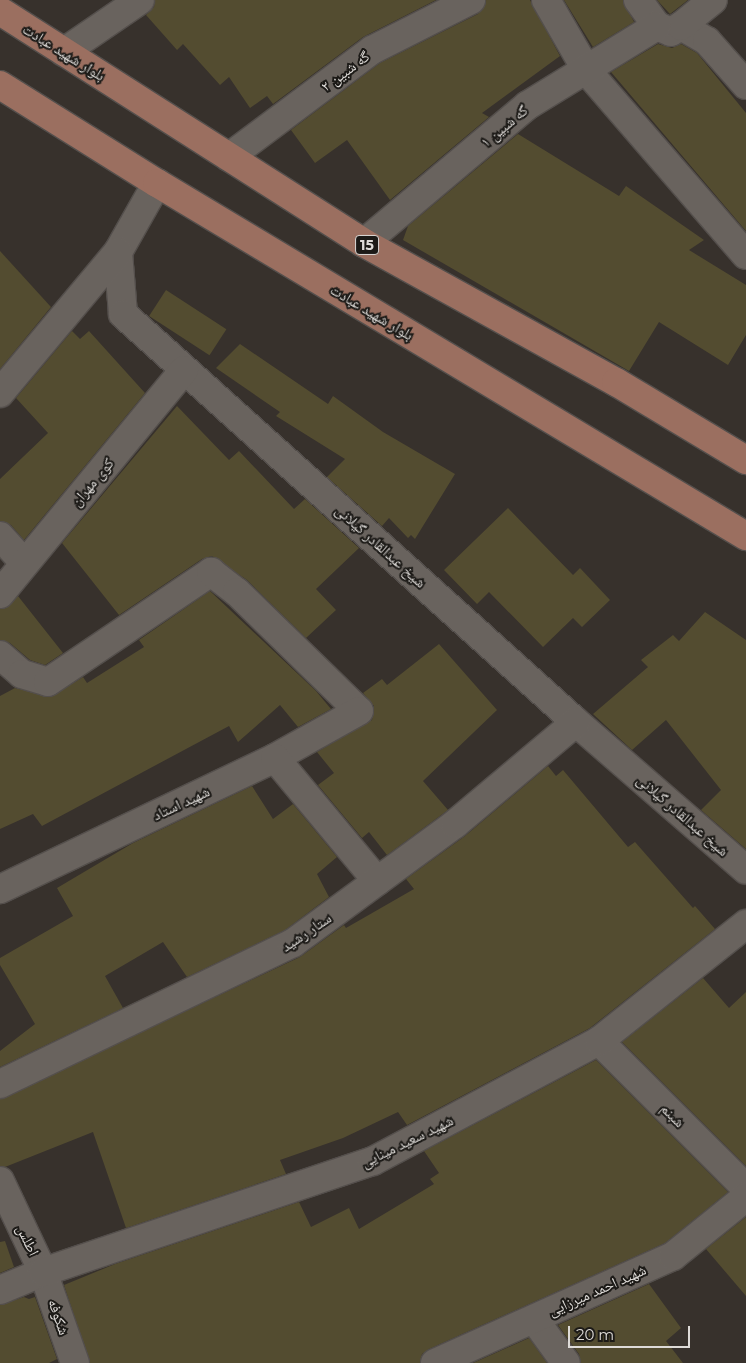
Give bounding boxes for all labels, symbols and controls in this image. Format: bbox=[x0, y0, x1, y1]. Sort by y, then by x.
street label: بلوار شهید عبادت bbox=[20, 20, 108, 84]
street label: گه شبین ۲ bbox=[317, 47, 373, 95]
street label: گه شبین ۱ bbox=[477, 101, 531, 151]
road number: 15 bbox=[354, 234, 380, 256]
street label: بلوار شهید عبادت bbox=[327, 280, 417, 344]
street label: کوی مهران bbox=[67, 454, 117, 510]
street label: شیخ عبدالقادر گیلانی bbox=[332, 501, 430, 591]
street label: شیخ عبدالقادر گیلانی bbox=[633, 770, 733, 860]
street label: شهید استاد bbox=[150, 782, 212, 824]
street label: ستار رشید bbox=[277, 909, 335, 955]
street label: شبنم bbox=[657, 1099, 689, 1131]
street label: شهید سعید مینایی bbox=[358, 1111, 456, 1171]
street label: اطلس bbox=[13, 1221, 43, 1259]
street label: شهید احمد میرزایی bbox=[545, 1260, 649, 1320]
street label: شکوفه bbox=[44, 1297, 74, 1337]
scale bar bbox=[571, 1316, 694, 1348]
text: 20 m bbox=[576, 1325, 614, 1344]

